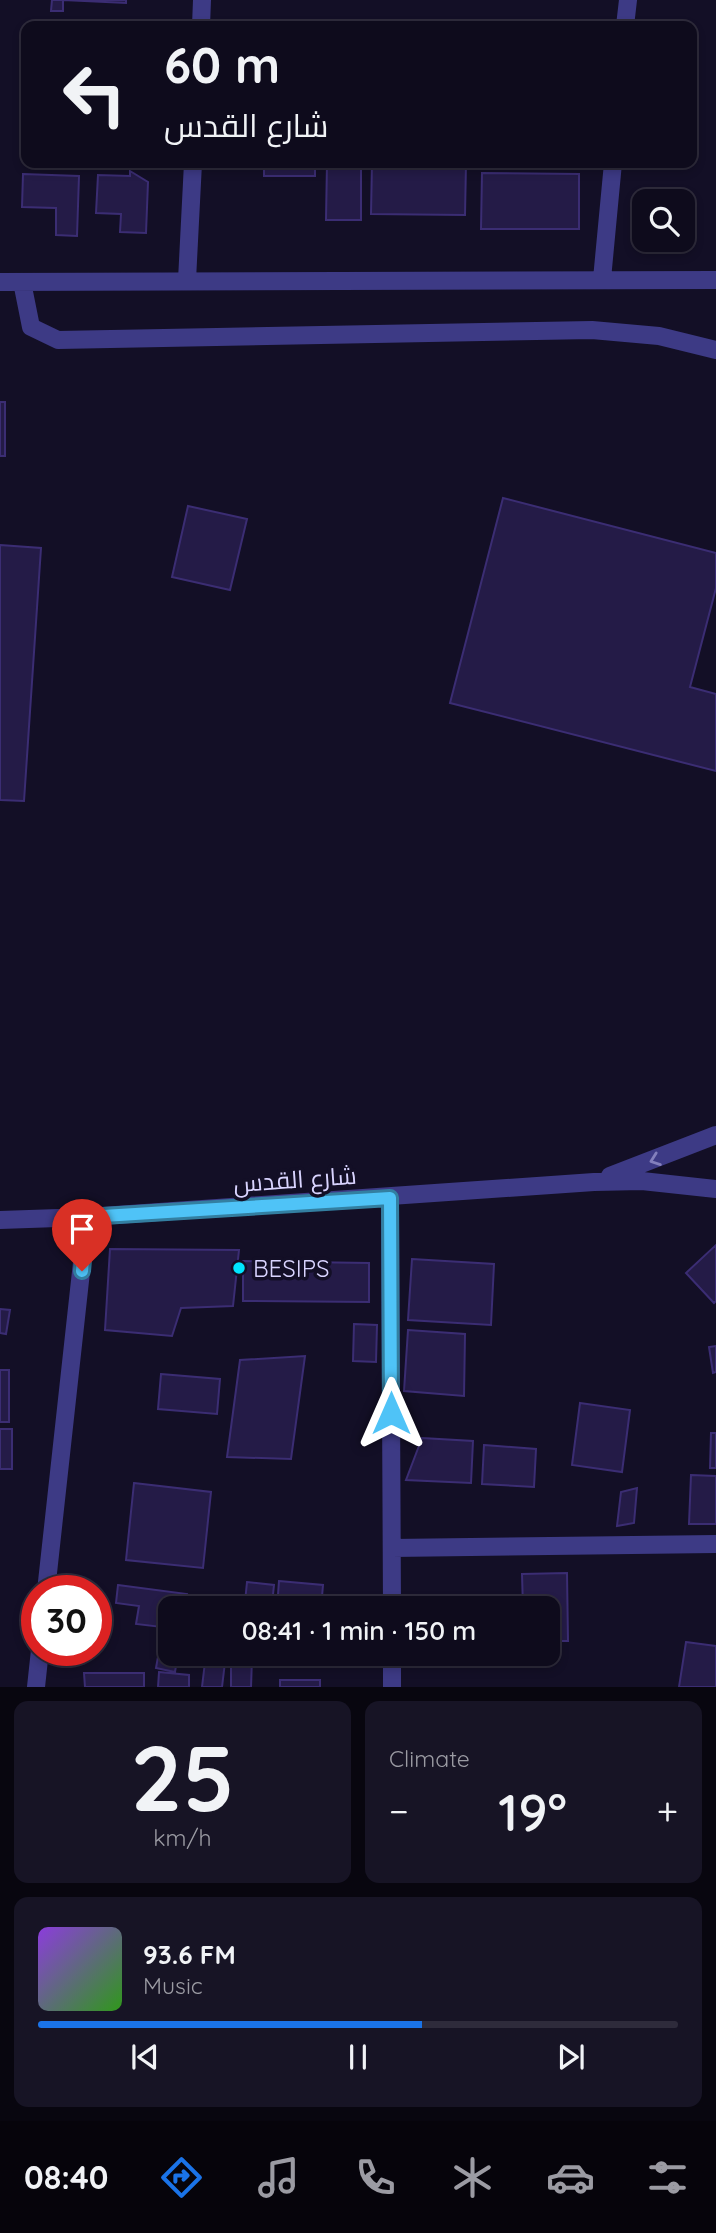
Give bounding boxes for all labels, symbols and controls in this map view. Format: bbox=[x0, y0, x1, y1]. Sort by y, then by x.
text: 60 m bbox=[164, 34, 280, 95]
icon: left bbox=[49, 49, 140, 140]
text: شارع القدس bbox=[164, 105, 328, 145]
map controls bbox=[632, 189, 695, 252]
button: search bbox=[632, 189, 695, 252]
one-way arrow bbox=[650, 1152, 662, 1166]
street label: شارع القدس bbox=[232, 1160, 358, 1200]
pin bbox=[52, 1199, 112, 1271]
icon: arrive bbox=[63, 1210, 101, 1248]
place label: BESIPS bbox=[253, 1253, 330, 1283]
marker: BESIPS bbox=[231, 1260, 247, 1276]
position arrow bbox=[354, 1376, 428, 1450]
speed limit sign: 30 bbox=[21, 1575, 112, 1666]
text: 08:41 · 1 min · 150 m bbox=[242, 1614, 476, 1647]
text: 25 bbox=[130, 1720, 235, 1834]
text: Climate bbox=[389, 1744, 470, 1773]
text: 19° bbox=[498, 1779, 567, 1844]
text: − bbox=[389, 1787, 409, 1835]
text: + bbox=[657, 1787, 678, 1835]
text: km/h bbox=[153, 1823, 212, 1852]
text: 93.6 FM bbox=[143, 1938, 236, 1971]
text: Music bbox=[143, 1971, 203, 2000]
icon: previous bbox=[126, 2038, 164, 2076]
icon: pause bbox=[339, 2038, 377, 2076]
icon: next bbox=[552, 2038, 590, 2076]
icon: directions bbox=[157, 2153, 206, 2202]
icon: music bbox=[254, 2153, 303, 2202]
icon: phone bbox=[351, 2153, 400, 2202]
icon: climate bbox=[448, 2153, 497, 2202]
icon: car bbox=[546, 2153, 595, 2202]
icon: filters bbox=[643, 2153, 692, 2202]
text: 08:40 bbox=[24, 2157, 109, 2197]

